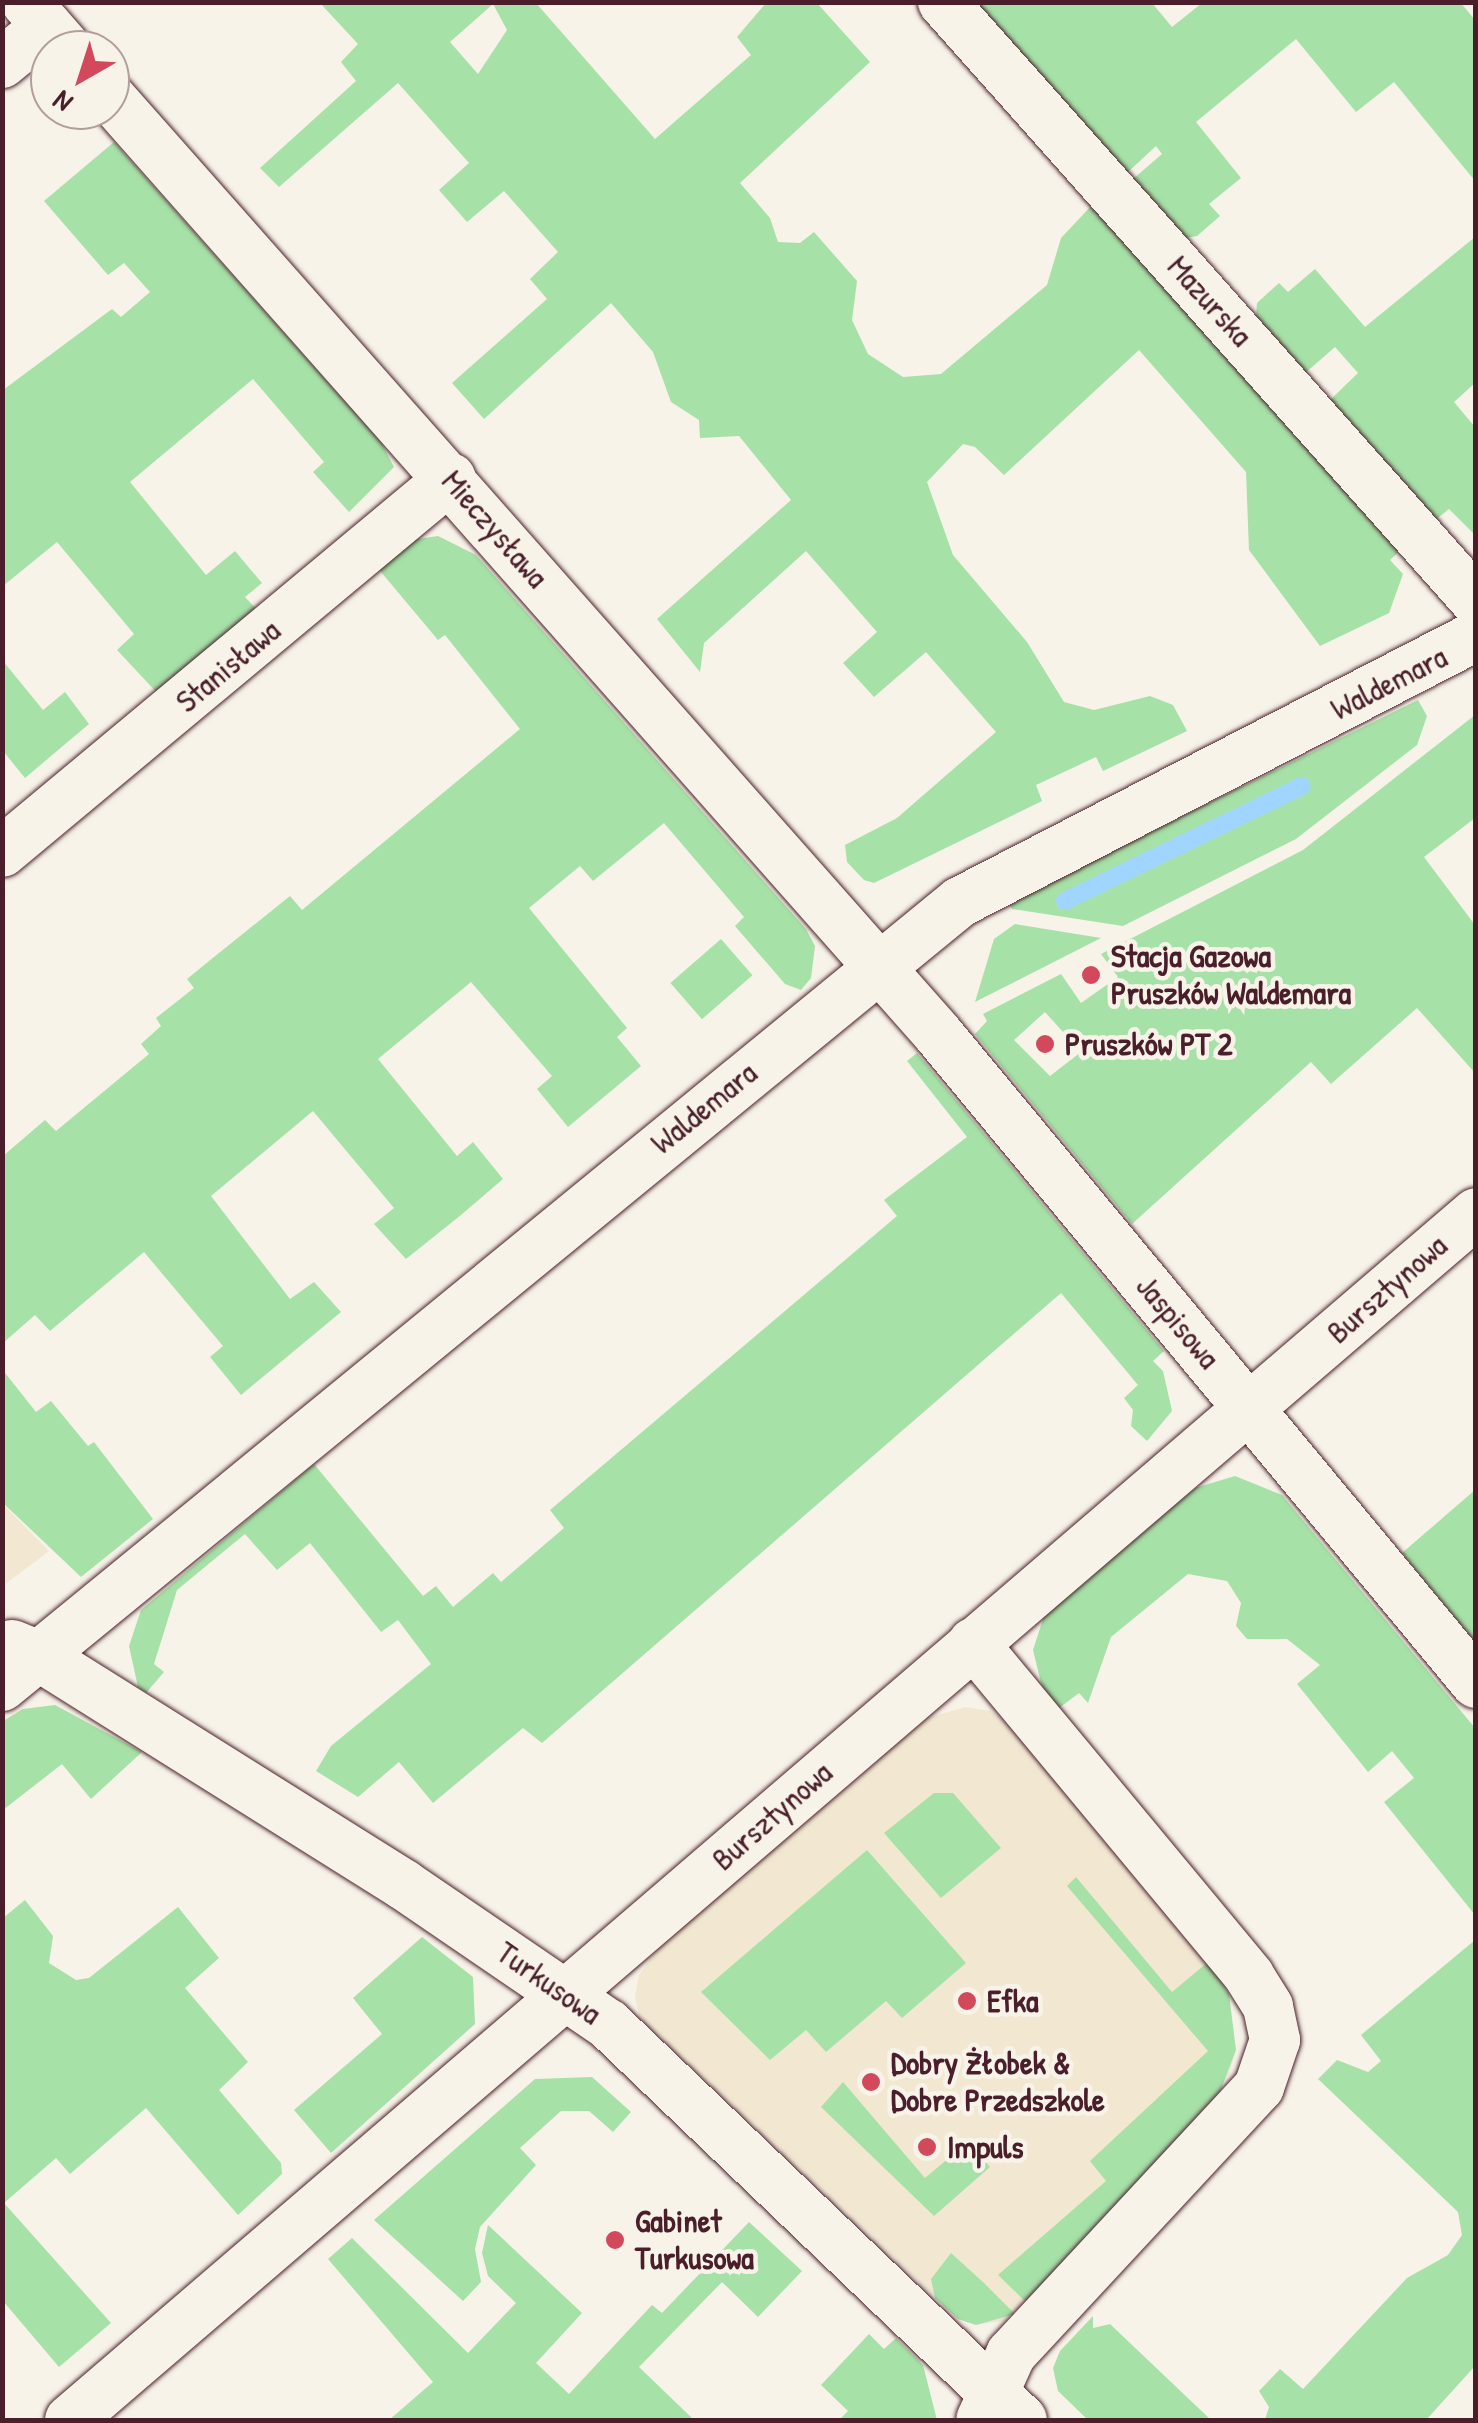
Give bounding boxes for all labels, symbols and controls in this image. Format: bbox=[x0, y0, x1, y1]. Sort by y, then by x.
north arrow bbox=[30, 30, 130, 130]
text: N bbox=[45, 82, 80, 121]
street label: Mazurska bbox=[1159, 248, 1261, 354]
street label: Mieczysława bbox=[434, 462, 556, 596]
street label: Stanisława bbox=[168, 611, 288, 721]
street label: Waldemara bbox=[1325, 637, 1453, 729]
place label: Stacja Gazowa Pruszków Waldemara bbox=[1111, 938, 1351, 1013]
marker: Stacja Gazowa Pruszków Waldemara bbox=[1080, 964, 1102, 986]
place label: Pruszków PT 2 bbox=[1065, 1025, 1233, 1063]
marker: Pruszków PT 2 bbox=[1034, 1033, 1056, 1055]
street label: Waldemara bbox=[643, 1054, 765, 1162]
street label: Bursztynowa bbox=[1319, 1226, 1455, 1352]
street label: Jaspisowa bbox=[1128, 1267, 1228, 1377]
street label: Bursztynowa bbox=[704, 1753, 840, 1879]
street label: Turkusowa bbox=[489, 1933, 609, 2033]
place label: Efka bbox=[987, 1982, 1038, 2020]
marker: Efka bbox=[956, 1990, 978, 2012]
place label: Dobry Żłobek & Dobre Przedszkole bbox=[891, 2045, 1105, 2120]
marker: Dobry Żłobek & Dobre Przedszkole bbox=[860, 2071, 882, 2093]
place label: Impuls bbox=[947, 2128, 1024, 2166]
marker: Impuls bbox=[916, 2136, 938, 2158]
place label: Gabinet Turkusowa bbox=[635, 2203, 754, 2278]
marker: Gabinet Turkusowa bbox=[604, 2229, 626, 2251]

